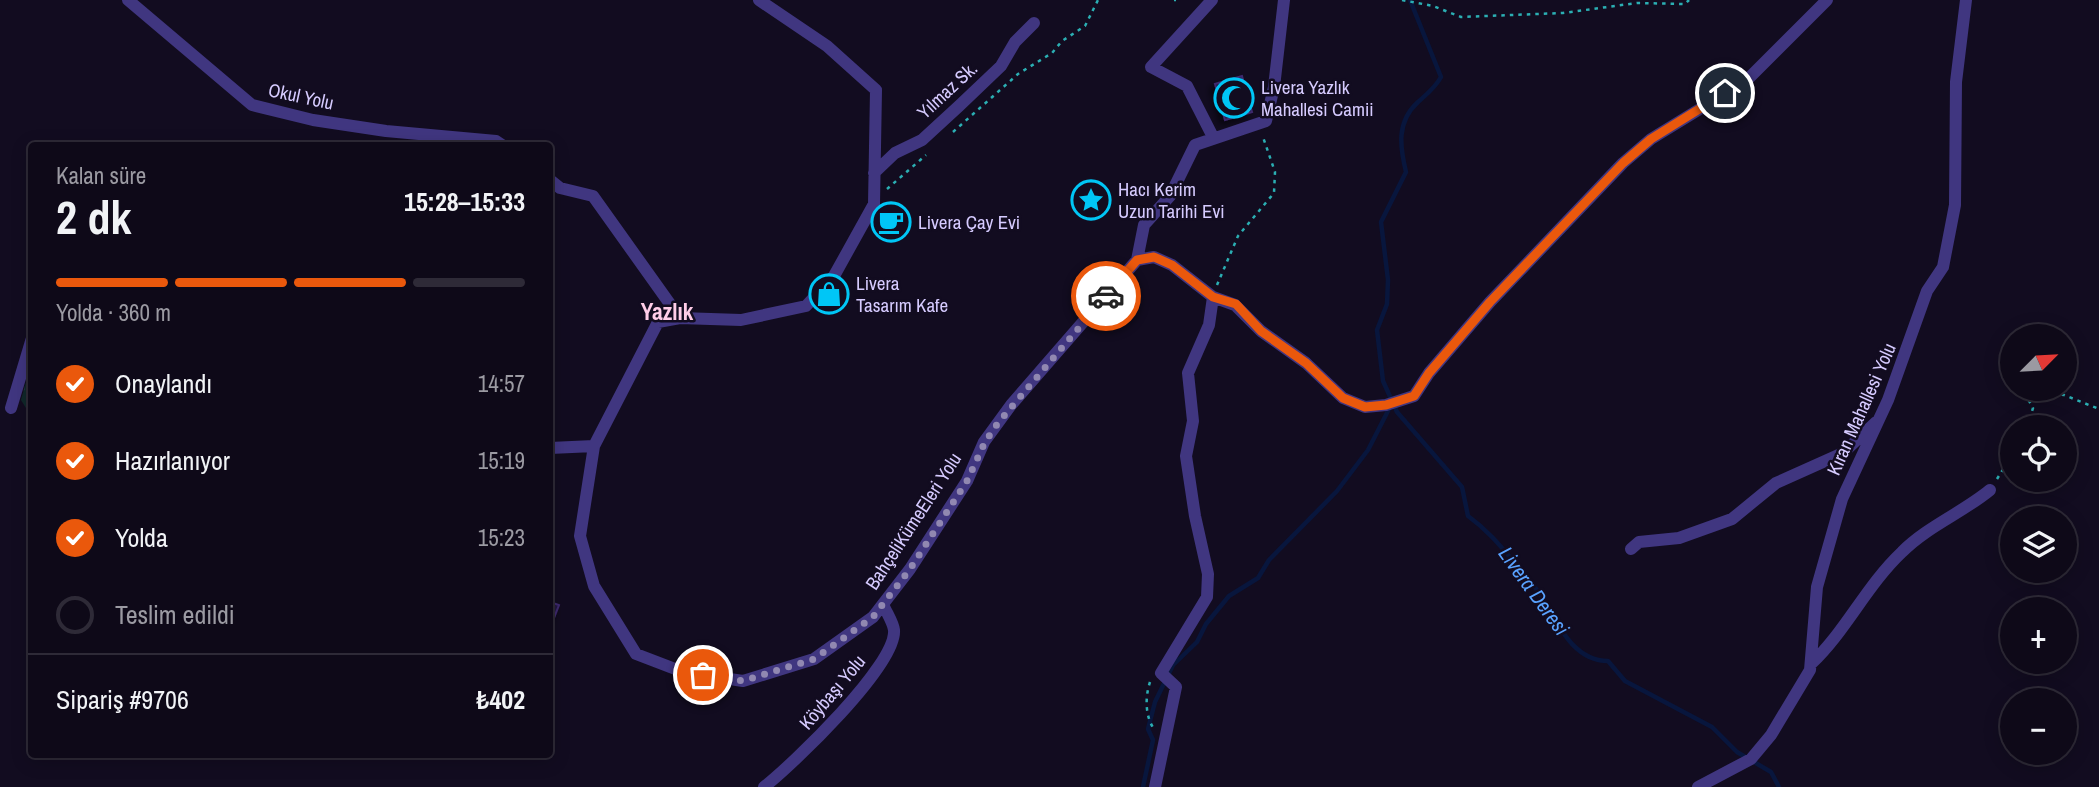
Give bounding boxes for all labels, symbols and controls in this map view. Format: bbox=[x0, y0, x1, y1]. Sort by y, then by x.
street label: Yılmaz Sk. bbox=[911, 55, 983, 125]
pin bbox=[1695, 63, 1755, 123]
place label: Livera Yazlık Mahallesi Camii bbox=[1261, 74, 1374, 122]
icon: home bbox=[1706, 74, 1744, 112]
street label: Okul Yolu bbox=[266, 76, 336, 116]
mosque icon: Livera Yazlık Mahallesi Camii bbox=[1213, 77, 1255, 119]
text: Kalan süre bbox=[56, 160, 146, 191]
place label: Hacı Kerim Uzun Tarihi Evi bbox=[1118, 176, 1225, 224]
place icon: Hacı Kerim Uzun Tarihi Evi bbox=[1070, 179, 1112, 221]
text: 15:28–15:33 bbox=[404, 184, 525, 219]
text: 2 dk bbox=[56, 186, 132, 248]
cafe icon: Livera Çay Evi bbox=[870, 201, 912, 243]
place label: Livera Çay Evi bbox=[918, 209, 1020, 235]
courier bbox=[1071, 261, 1141, 331]
place label: Livera Tasarım Kafe bbox=[856, 270, 948, 318]
shop icon: Livera Tasarım Kafe bbox=[808, 273, 850, 315]
icon: car bbox=[1087, 277, 1125, 315]
district label: Yazlık bbox=[641, 296, 694, 327]
text: Yolda · 360 m bbox=[56, 297, 171, 328]
north arrow bbox=[2000, 324, 2077, 401]
map controls bbox=[2000, 324, 2077, 765]
street label: Kıran Mahallesi Yolu bbox=[1820, 339, 1902, 479]
icon: check bbox=[56, 365, 94, 403]
text: Onaylandı bbox=[115, 366, 212, 401]
text: 14:57 bbox=[478, 368, 525, 399]
button: locate bbox=[2000, 415, 2077, 492]
icon: check bbox=[56, 442, 94, 480]
text: Hazırlanıyor bbox=[115, 443, 230, 478]
text: 15:19 bbox=[478, 445, 525, 476]
street label: BahçeliKümeEleri Yolu bbox=[859, 447, 967, 595]
button: layers bbox=[2000, 506, 2077, 583]
icon: check bbox=[56, 519, 94, 557]
text: Yolda bbox=[115, 520, 168, 555]
text: 15:23 bbox=[478, 522, 525, 553]
water label: Livera Deresi bbox=[1492, 541, 1576, 641]
text: Teslim edildi bbox=[115, 597, 235, 632]
button: + bbox=[2000, 597, 2077, 674]
pin bbox=[673, 645, 733, 705]
street label: Köybaşı Yolu bbox=[793, 649, 871, 735]
icon: bag bbox=[684, 656, 722, 694]
text: Sipariş #9706 bbox=[56, 682, 189, 717]
text: ₺402 bbox=[476, 682, 525, 717]
button: − bbox=[2000, 688, 2077, 765]

